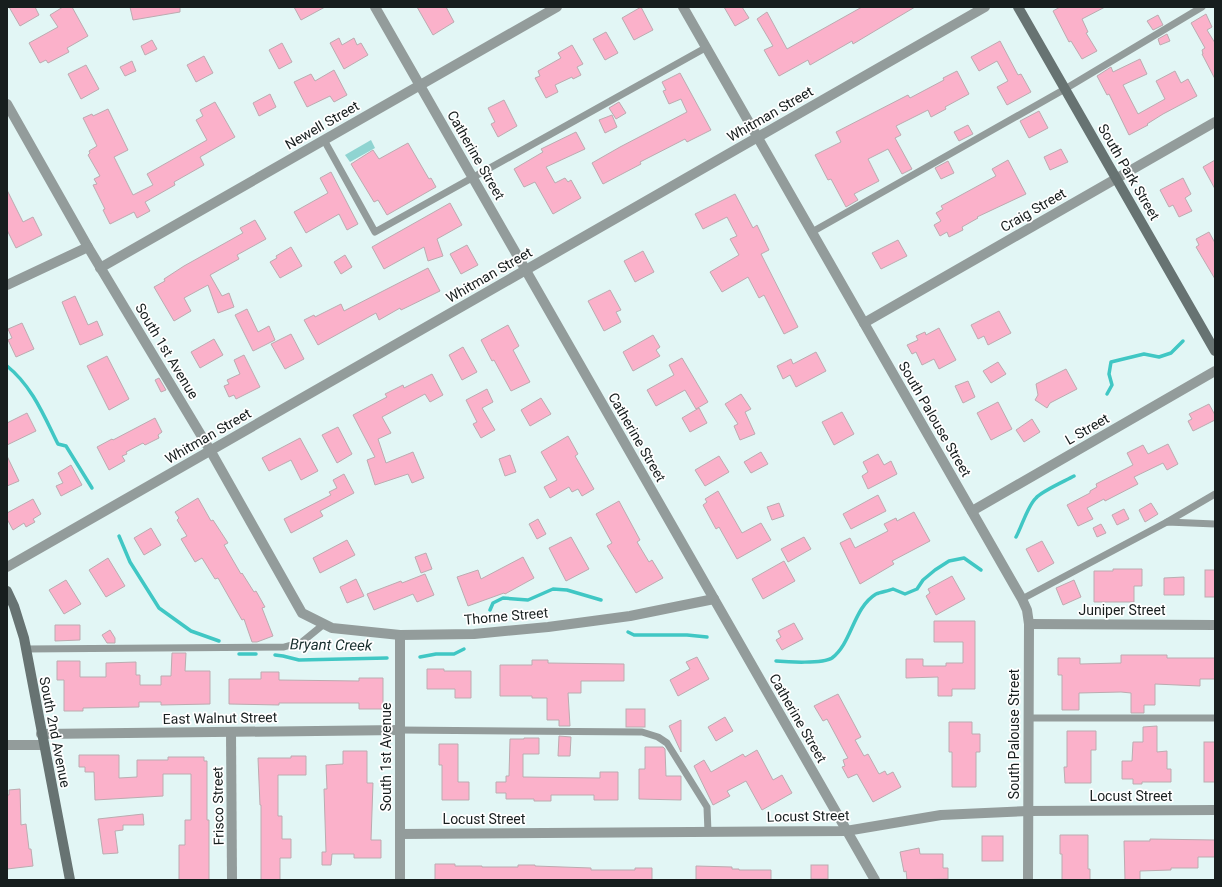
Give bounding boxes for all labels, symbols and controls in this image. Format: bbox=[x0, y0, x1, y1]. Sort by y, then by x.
street label: Whitman Street bbox=[724, 83, 816, 145]
street label: Newell Street bbox=[282, 97, 362, 153]
street label: Catherine Street bbox=[444, 108, 508, 203]
street label: South Park Street bbox=[1095, 121, 1163, 223]
street label: Craig Street bbox=[997, 185, 1069, 235]
street label: Whitman Street bbox=[443, 244, 535, 306]
street label: South 1st Avenue bbox=[132, 300, 202, 402]
street label: South Palouse Street bbox=[895, 359, 975, 480]
street label: Catherine Street bbox=[605, 390, 669, 485]
street label: Whitman Street bbox=[162, 405, 254, 467]
street label: L Street bbox=[1062, 410, 1112, 448]
street label: Juniper Street bbox=[1078, 602, 1166, 618]
street label: Thorne Street bbox=[463, 604, 549, 628]
water label: Bryant Creek bbox=[290, 635, 373, 655]
street label: South Palouse Street bbox=[1006, 668, 1022, 799]
street label: Catherine Street bbox=[766, 671, 830, 766]
street label: South 2nd Avenue bbox=[36, 675, 74, 789]
street label: South 1st Avenue bbox=[378, 703, 394, 811]
street label: East Walnut Street bbox=[163, 709, 278, 727]
street label: Frisco Street bbox=[209, 766, 227, 845]
street label: Locust Street bbox=[1090, 788, 1173, 804]
street label: Locust Street bbox=[766, 807, 850, 825]
street label: Locust Street bbox=[443, 811, 526, 827]

